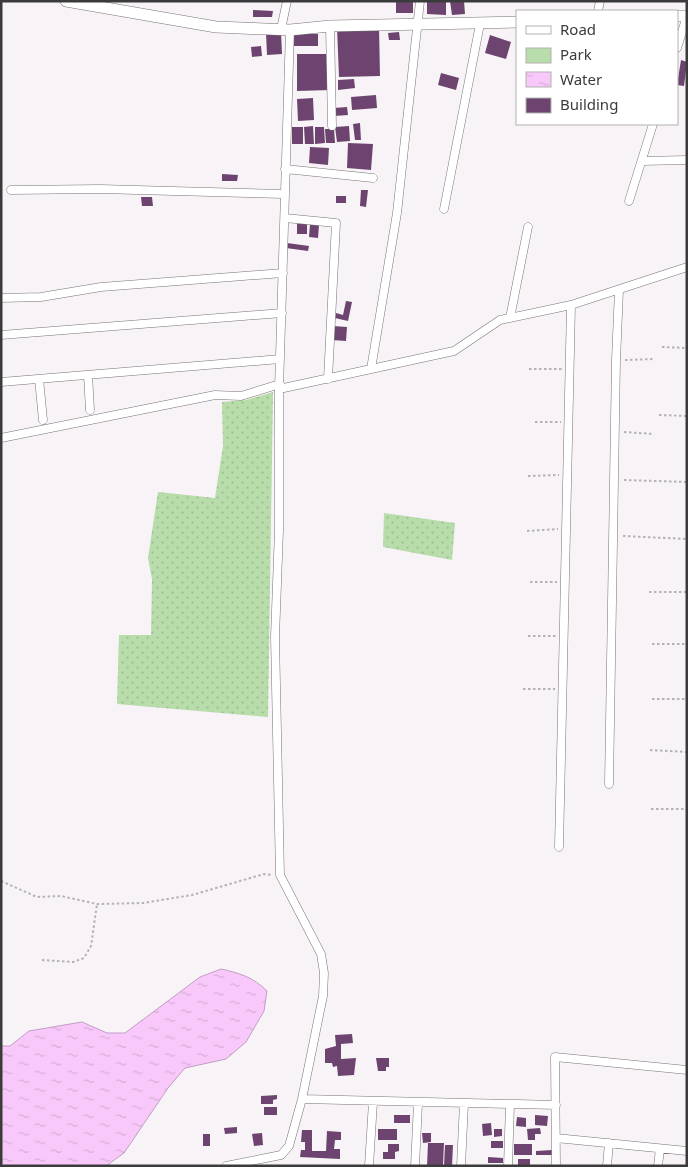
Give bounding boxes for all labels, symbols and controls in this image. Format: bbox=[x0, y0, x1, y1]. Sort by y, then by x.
legend bbox=[516, 10, 678, 125]
text: Road bbox=[560, 19, 596, 39]
text: Park bbox=[560, 44, 592, 64]
text: Water bbox=[560, 69, 602, 89]
text: Building bbox=[560, 94, 618, 114]

